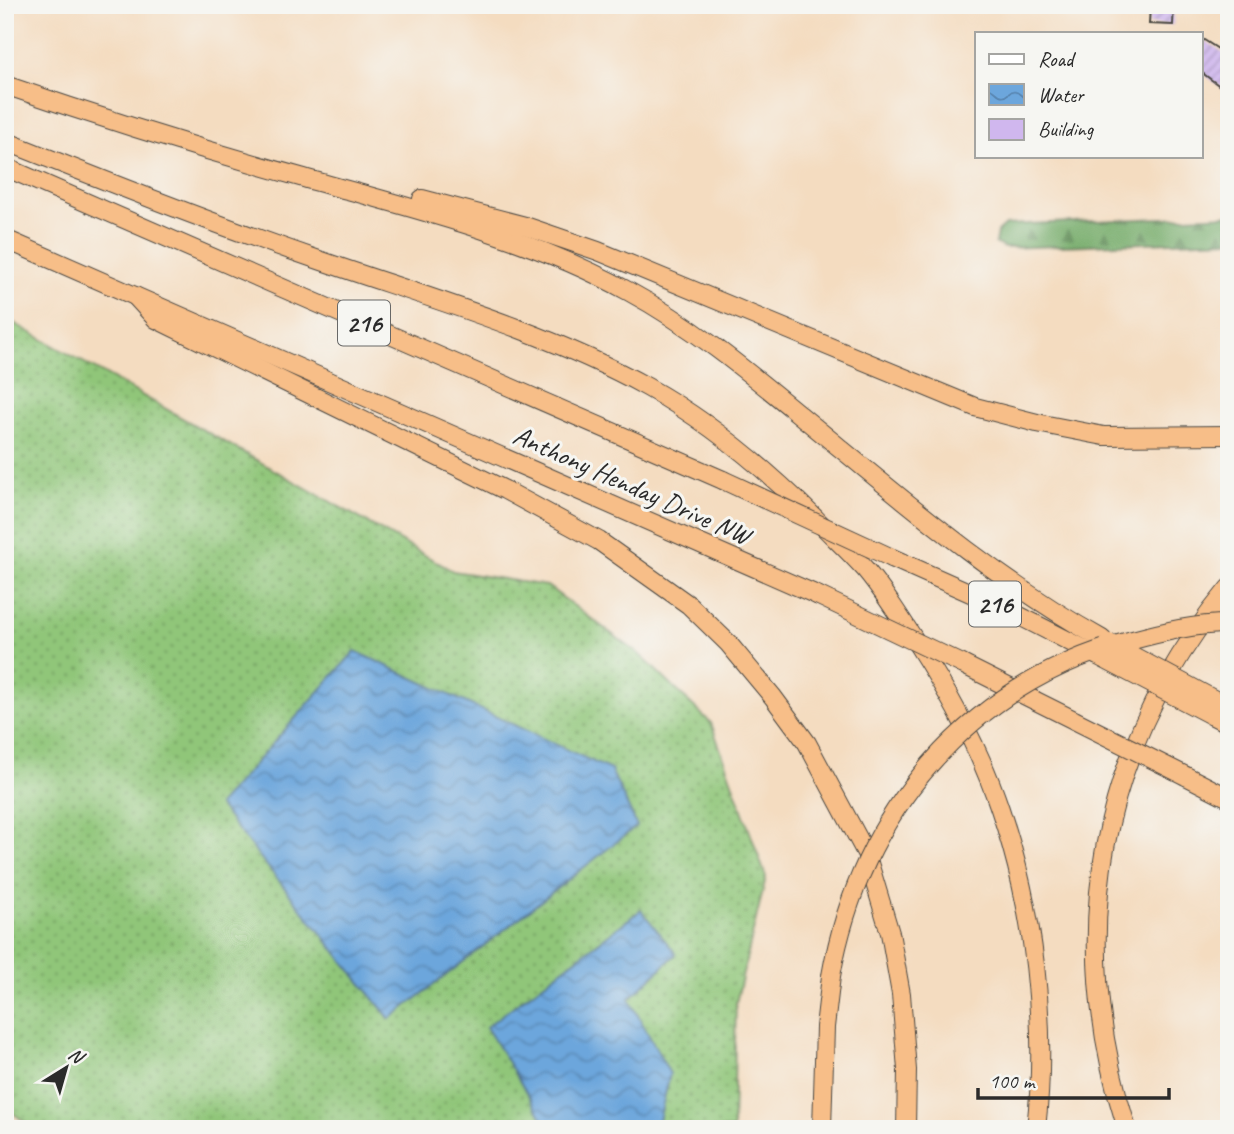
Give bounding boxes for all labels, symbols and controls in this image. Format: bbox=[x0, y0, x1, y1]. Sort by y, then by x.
legend bbox=[975, 32, 1202, 158]
text: Road bbox=[1038, 46, 1077, 72]
text: Water bbox=[1038, 82, 1085, 108]
text: Building bbox=[1038, 116, 1095, 142]
road number: 216 bbox=[338, 300, 390, 346]
street label: Anthony Henday Drive NW bbox=[508, 417, 759, 554]
road number: 216 bbox=[969, 582, 1021, 626]
north arrow bbox=[32, 1032, 102, 1102]
text: N bbox=[64, 1042, 90, 1070]
scale bar bbox=[978, 1057, 1169, 1101]
text: 100 m bbox=[989, 1068, 1036, 1094]

